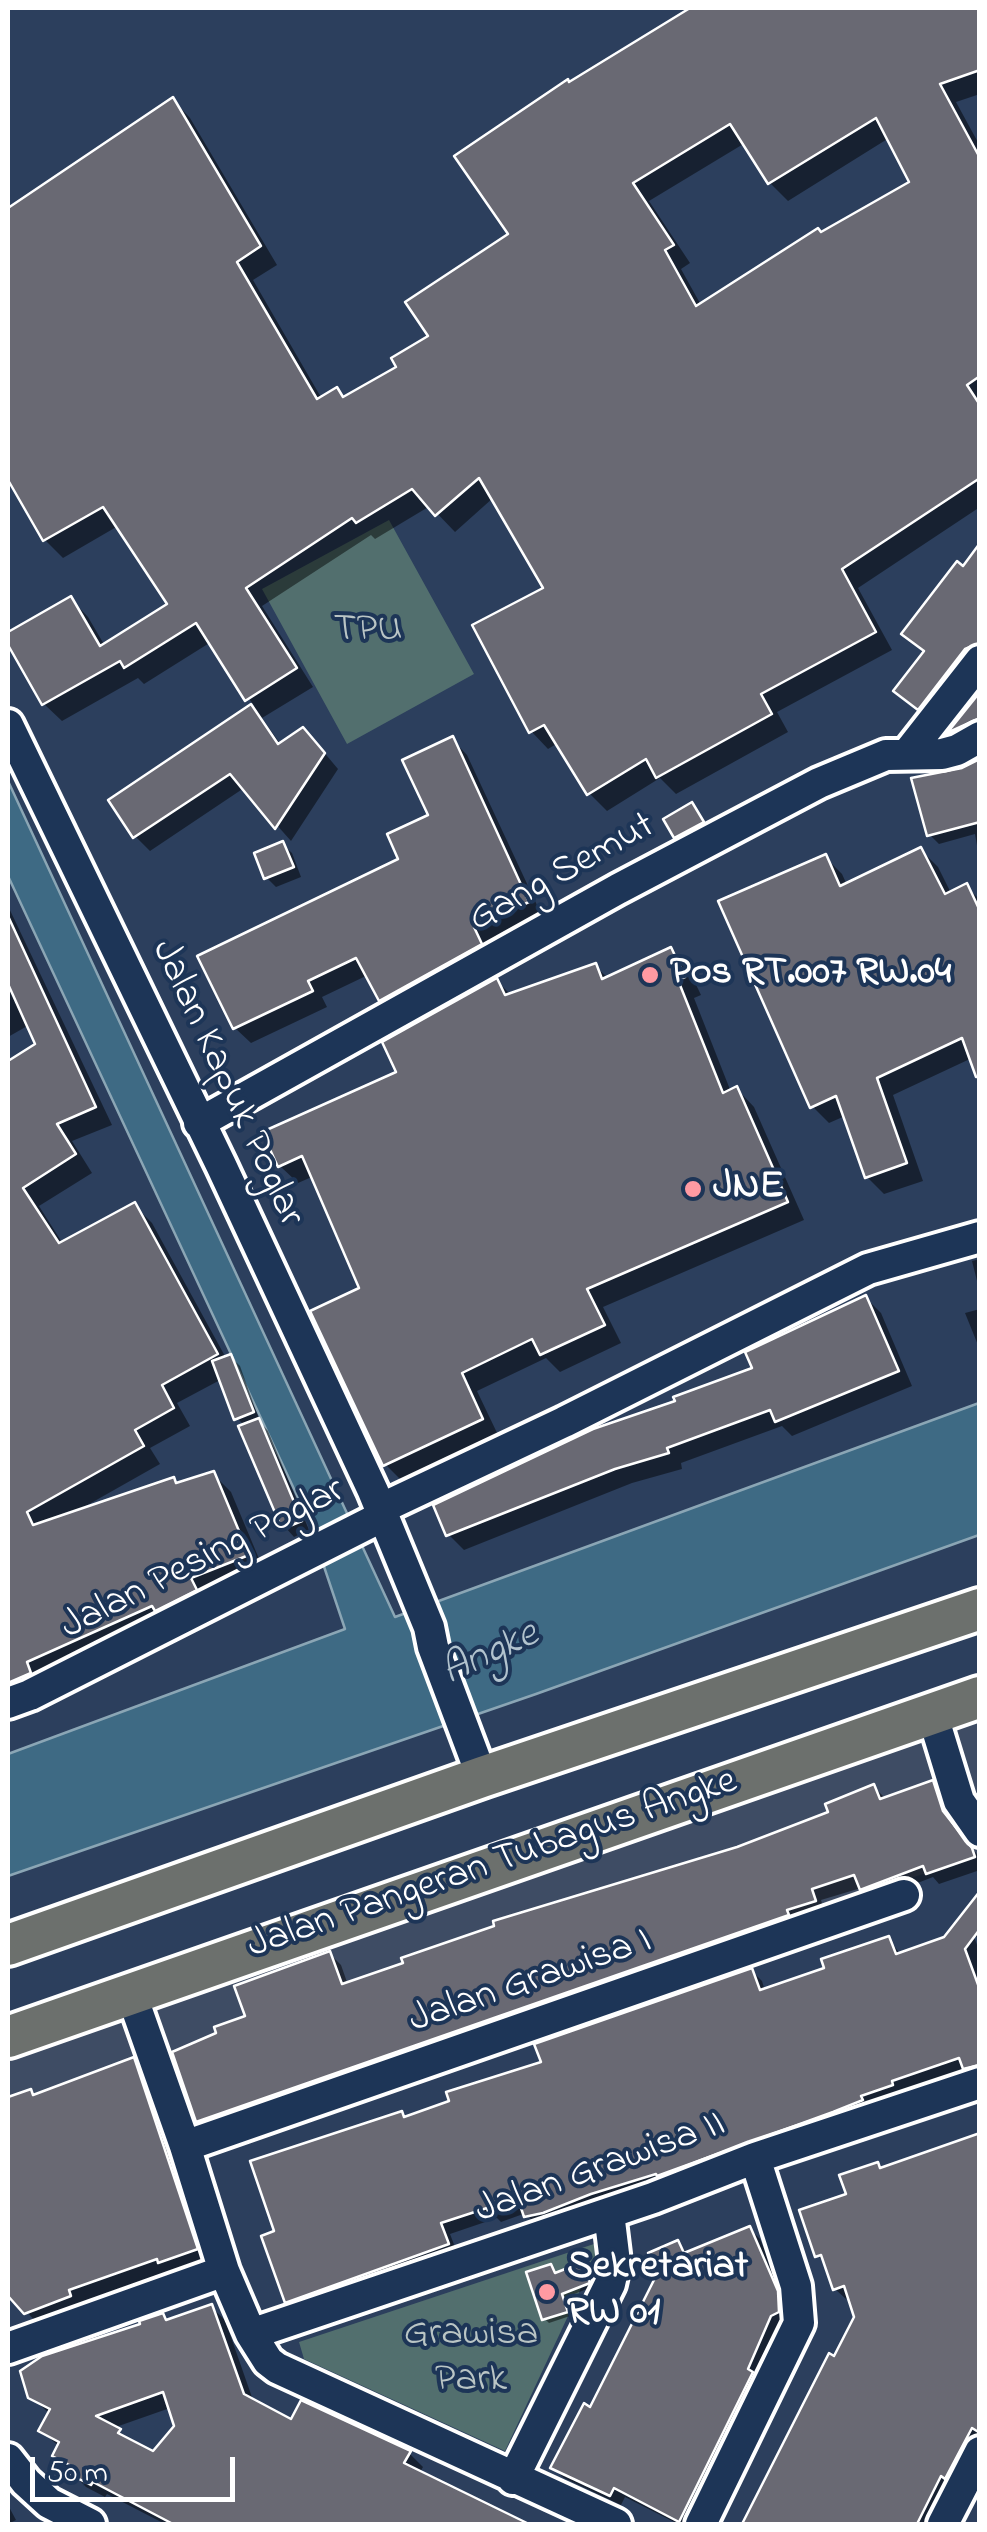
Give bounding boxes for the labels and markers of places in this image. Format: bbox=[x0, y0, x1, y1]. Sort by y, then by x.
place label: Pos RT.007 RW.04 bbox=[670, 951, 951, 999]
marker: Pos RT.007 RW.04 bbox=[639, 964, 661, 986]
place label: JNE bbox=[713, 1165, 784, 1213]
marker: JNE bbox=[682, 1178, 704, 1200]
place label: Sekretariat RW 01 bbox=[567, 2245, 748, 2339]
marker: Sekretariat RW 01 bbox=[536, 2281, 558, 2303]

